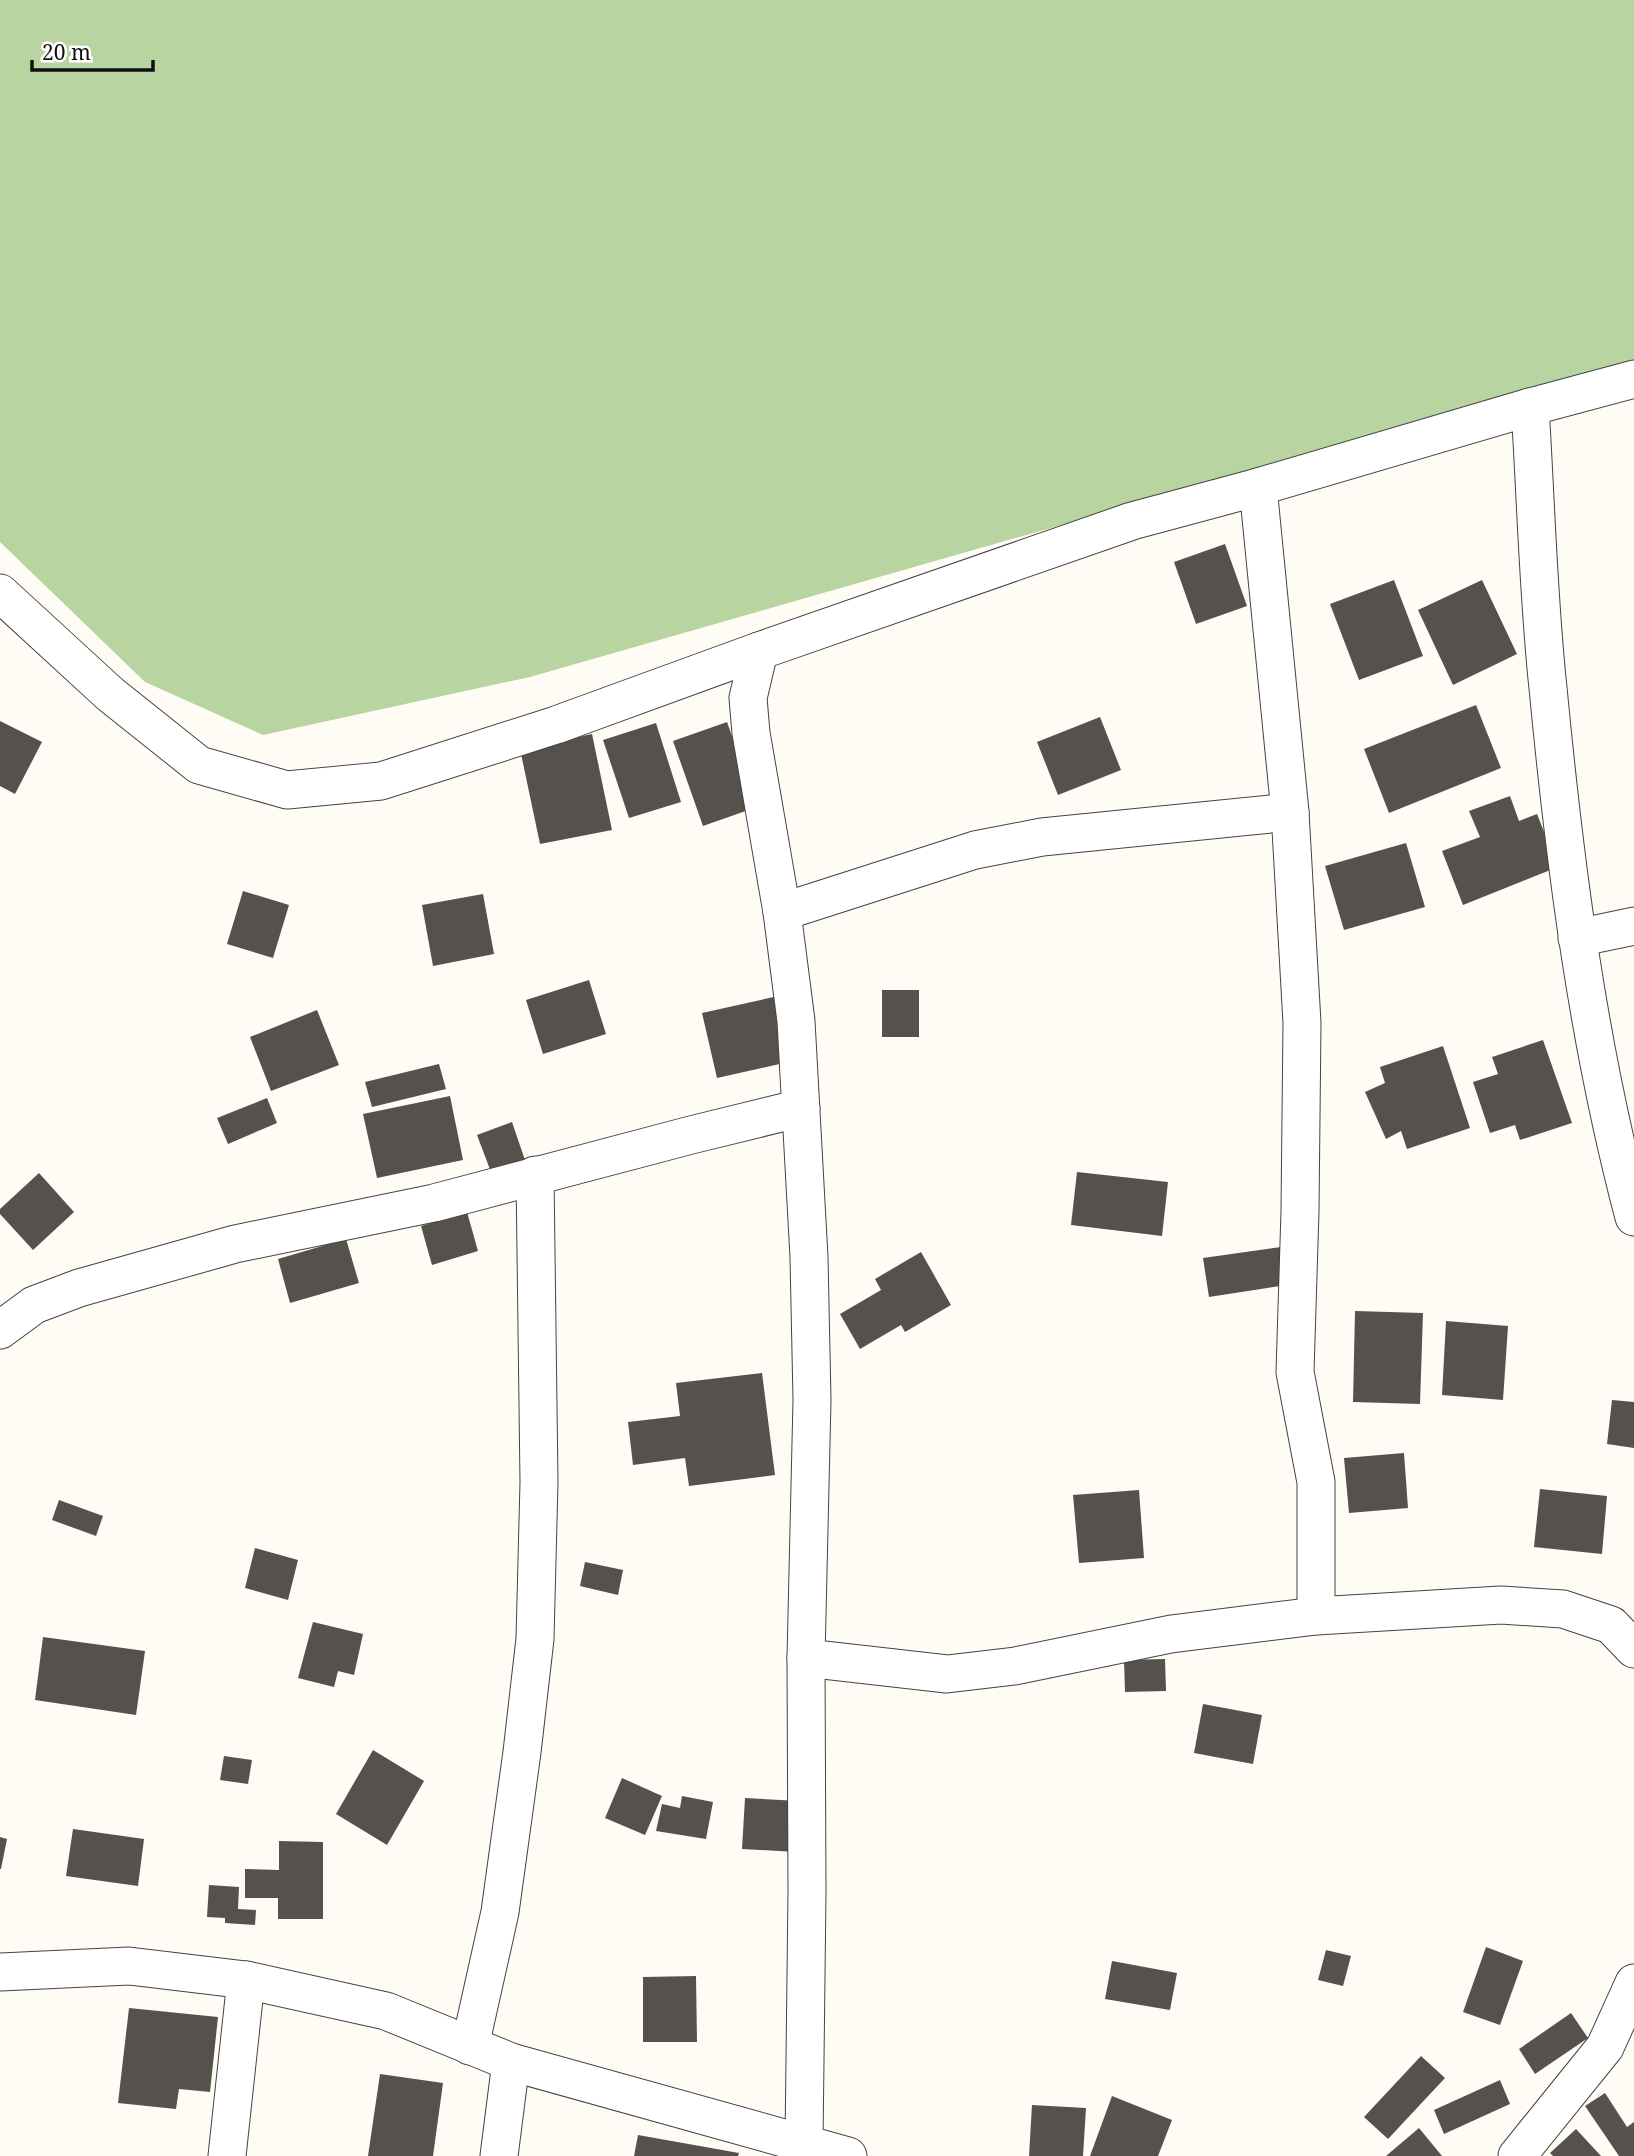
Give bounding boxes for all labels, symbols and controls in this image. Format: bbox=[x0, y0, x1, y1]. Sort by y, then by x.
scale bar bbox=[32, 28, 152, 72]
text: 20 m bbox=[42, 38, 91, 66]

